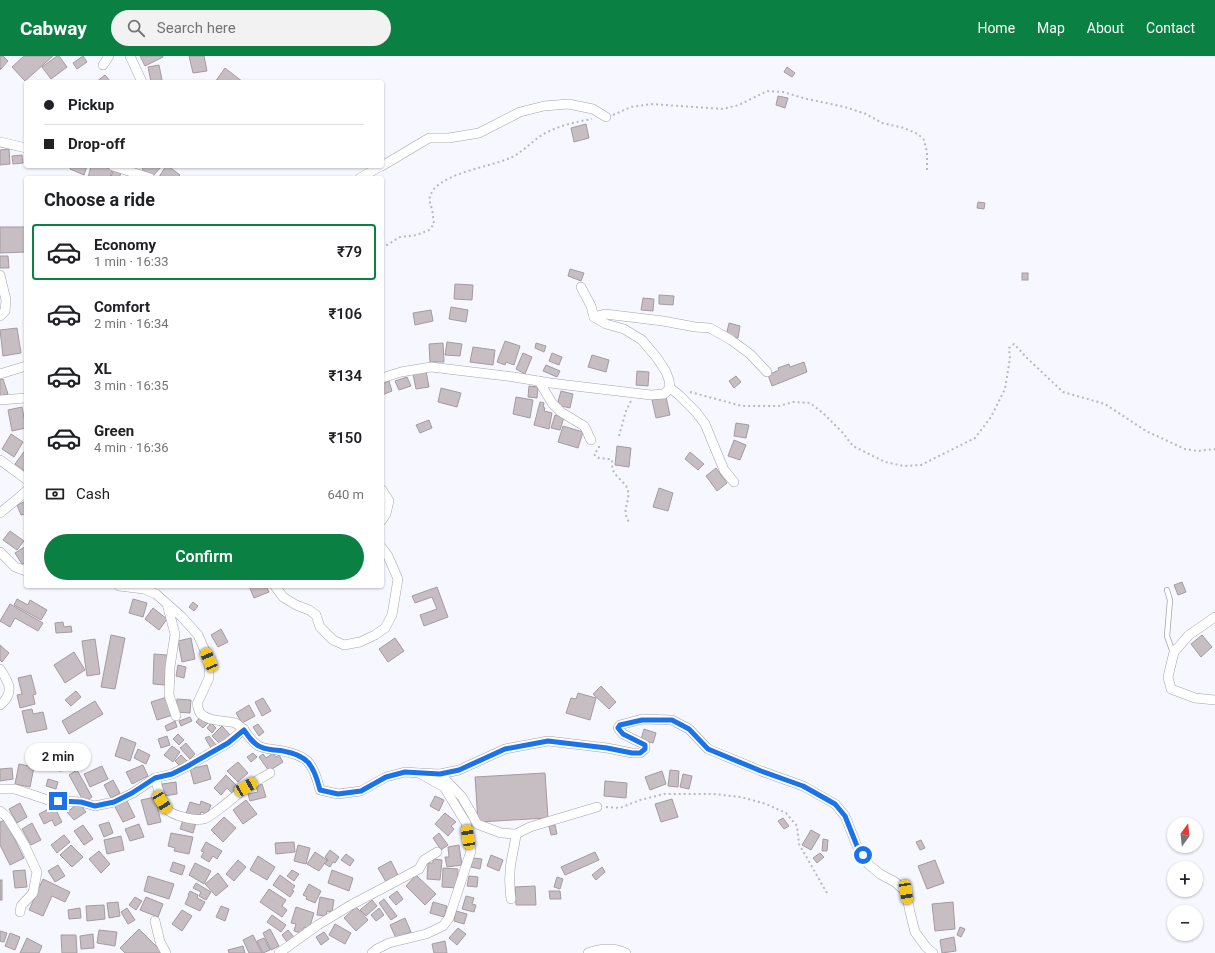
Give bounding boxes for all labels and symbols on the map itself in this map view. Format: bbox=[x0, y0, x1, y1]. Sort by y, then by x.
car bbox=[199, 647, 219, 673]
callout: 2 min bbox=[25, 743, 91, 771]
car bbox=[233, 776, 259, 798]
car bbox=[151, 789, 173, 815]
route end bbox=[49, 792, 67, 810]
north arrow bbox=[1167, 817, 1203, 853]
car bbox=[460, 824, 476, 850]
route start bbox=[854, 846, 872, 864]
car bbox=[898, 879, 914, 905]

